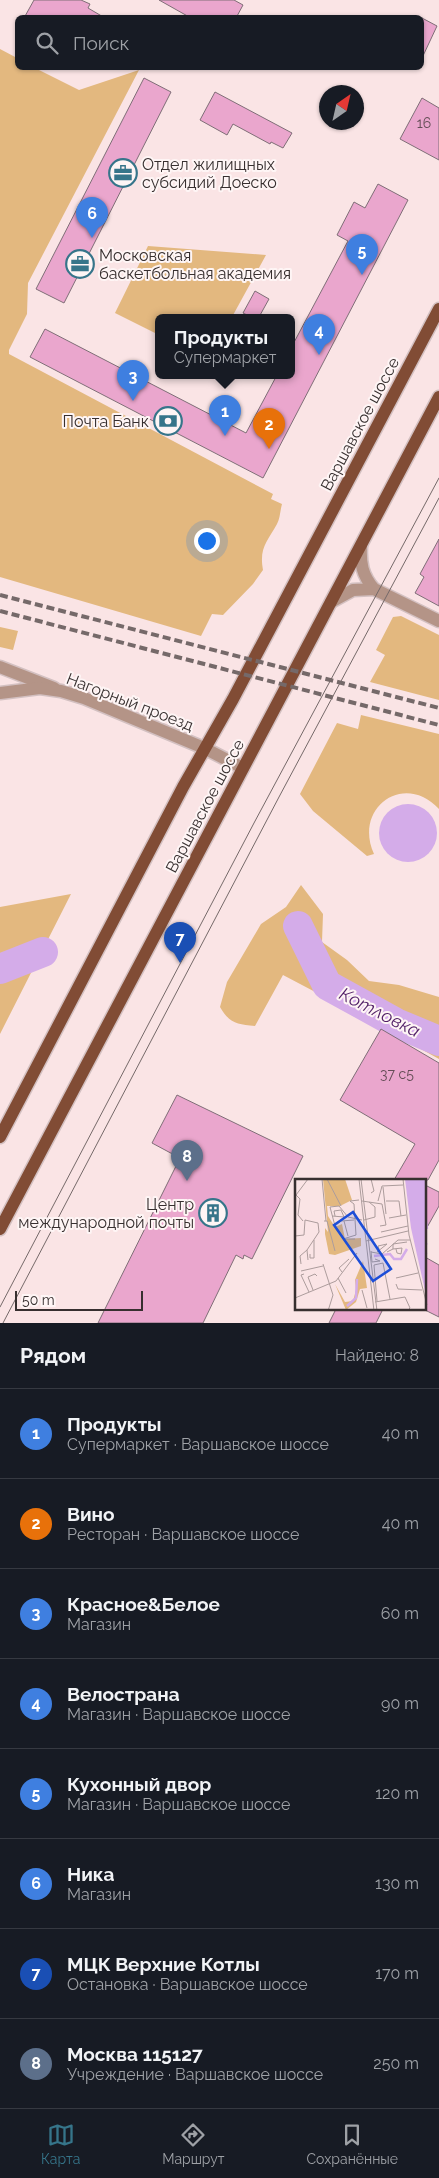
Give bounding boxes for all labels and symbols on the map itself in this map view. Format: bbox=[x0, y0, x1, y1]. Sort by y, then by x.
north arrow bbox=[319, 85, 364, 130]
house number: 16 bbox=[417, 115, 431, 131]
place label: Отдел жилищных субсидий Доеско bbox=[142, 155, 277, 192]
office icon: Отдел жилищных субсидий Доеско bbox=[108, 158, 138, 188]
pin: 6 bbox=[76, 197, 108, 238]
pin: 5 bbox=[346, 234, 378, 275]
place label: Московская баскетбольная академия bbox=[99, 246, 291, 283]
office icon: Московская баскетбольная академия bbox=[65, 249, 95, 279]
pin: 4 bbox=[303, 314, 335, 355]
street label: Варшавское шоссе bbox=[317, 354, 403, 494]
pin: 3 bbox=[117, 360, 149, 401]
pin: 1 bbox=[209, 395, 241, 436]
bank icon: Почта Банк bbox=[153, 406, 183, 436]
pin: 2 bbox=[253, 408, 285, 449]
place label: Почта Банк bbox=[63, 412, 149, 431]
your location bbox=[194, 528, 220, 554]
street label: Нагорный проезд bbox=[64, 669, 196, 735]
street label: Варшавское шоссе bbox=[162, 736, 248, 876]
pin: 7 bbox=[164, 922, 196, 963]
water label: Котловка bbox=[336, 983, 424, 1041]
house number: 37 с5 bbox=[380, 1066, 414, 1082]
pin: 8 bbox=[171, 1140, 203, 1181]
inset map bbox=[295, 1179, 426, 1310]
place label: Центр международной почты bbox=[18, 1195, 194, 1232]
building icon: Центр международной почты bbox=[198, 1198, 228, 1228]
scale bar bbox=[15, 1288, 142, 1311]

